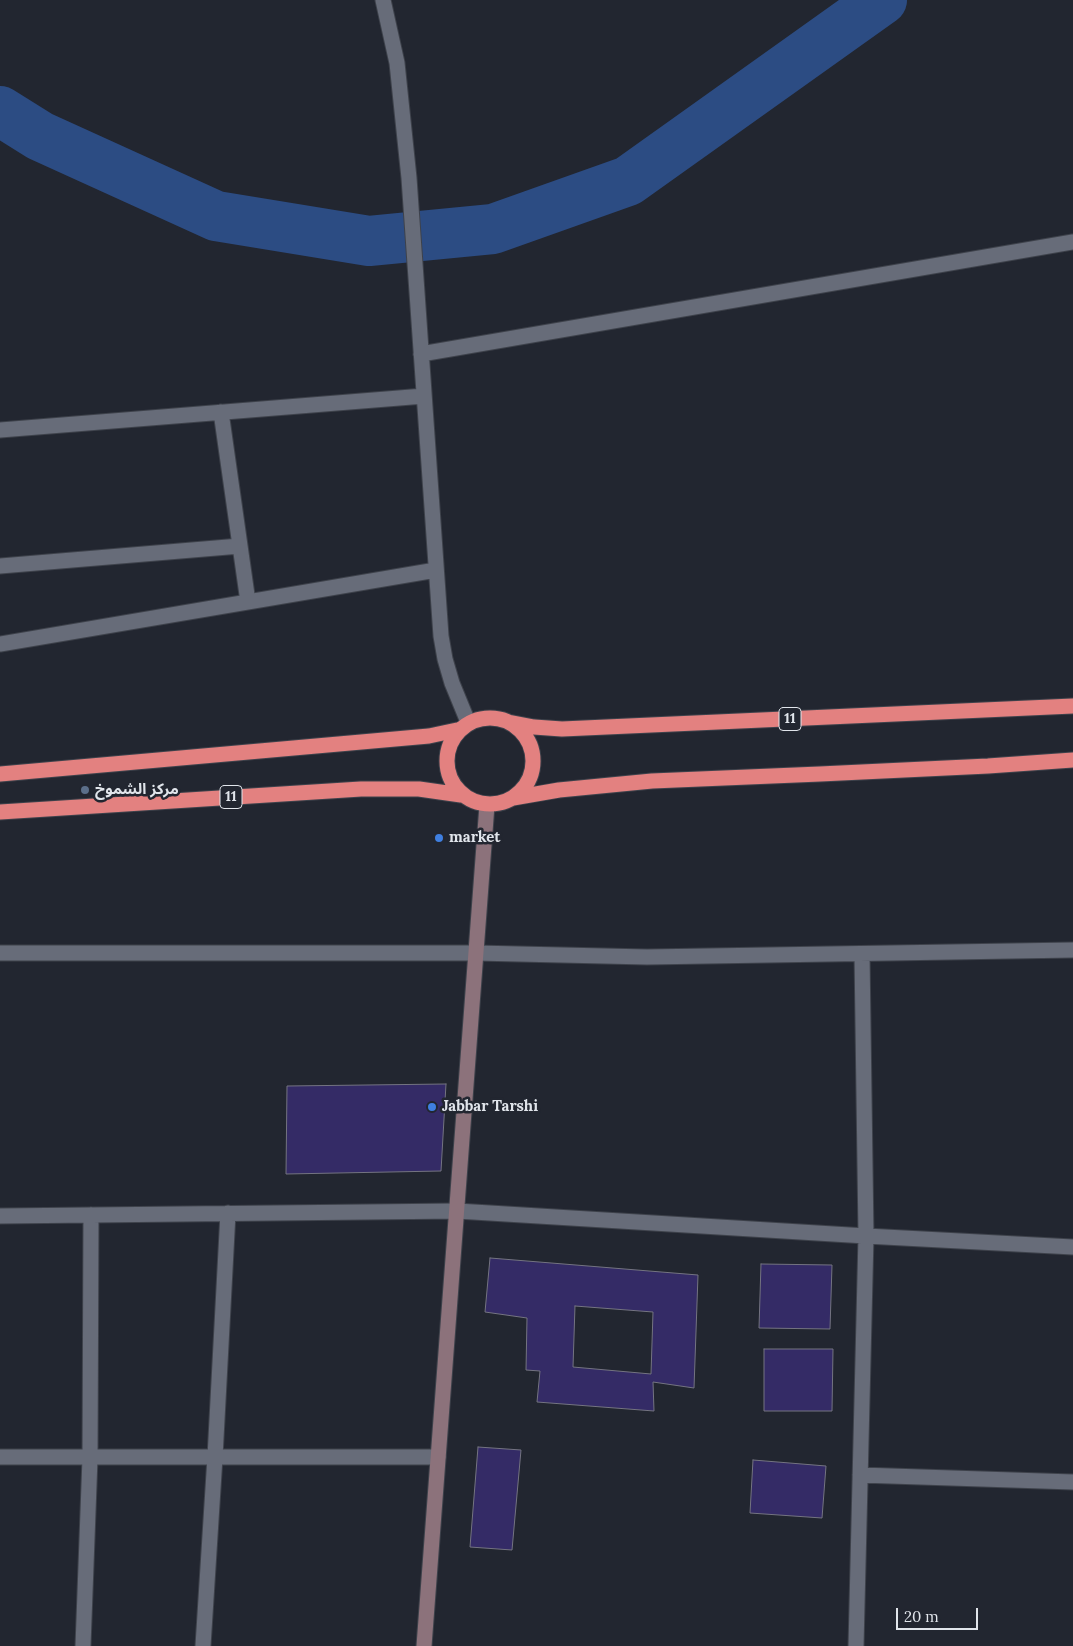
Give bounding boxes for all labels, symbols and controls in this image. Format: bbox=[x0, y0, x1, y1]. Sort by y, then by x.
road number: 11 bbox=[779, 708, 801, 731]
place label: مركز الشموخ bbox=[95, 781, 179, 799]
marker: مركز الشموخ bbox=[79, 784, 91, 796]
road number: 11 bbox=[220, 786, 242, 809]
place label: market bbox=[449, 829, 501, 847]
marker: market bbox=[433, 832, 445, 844]
place label: Jabbar Tarshi bbox=[442, 1098, 538, 1116]
marker: Jabbar Tarshi bbox=[426, 1101, 438, 1113]
scale bar bbox=[898, 1598, 980, 1630]
text: 20 m bbox=[904, 1607, 939, 1626]

